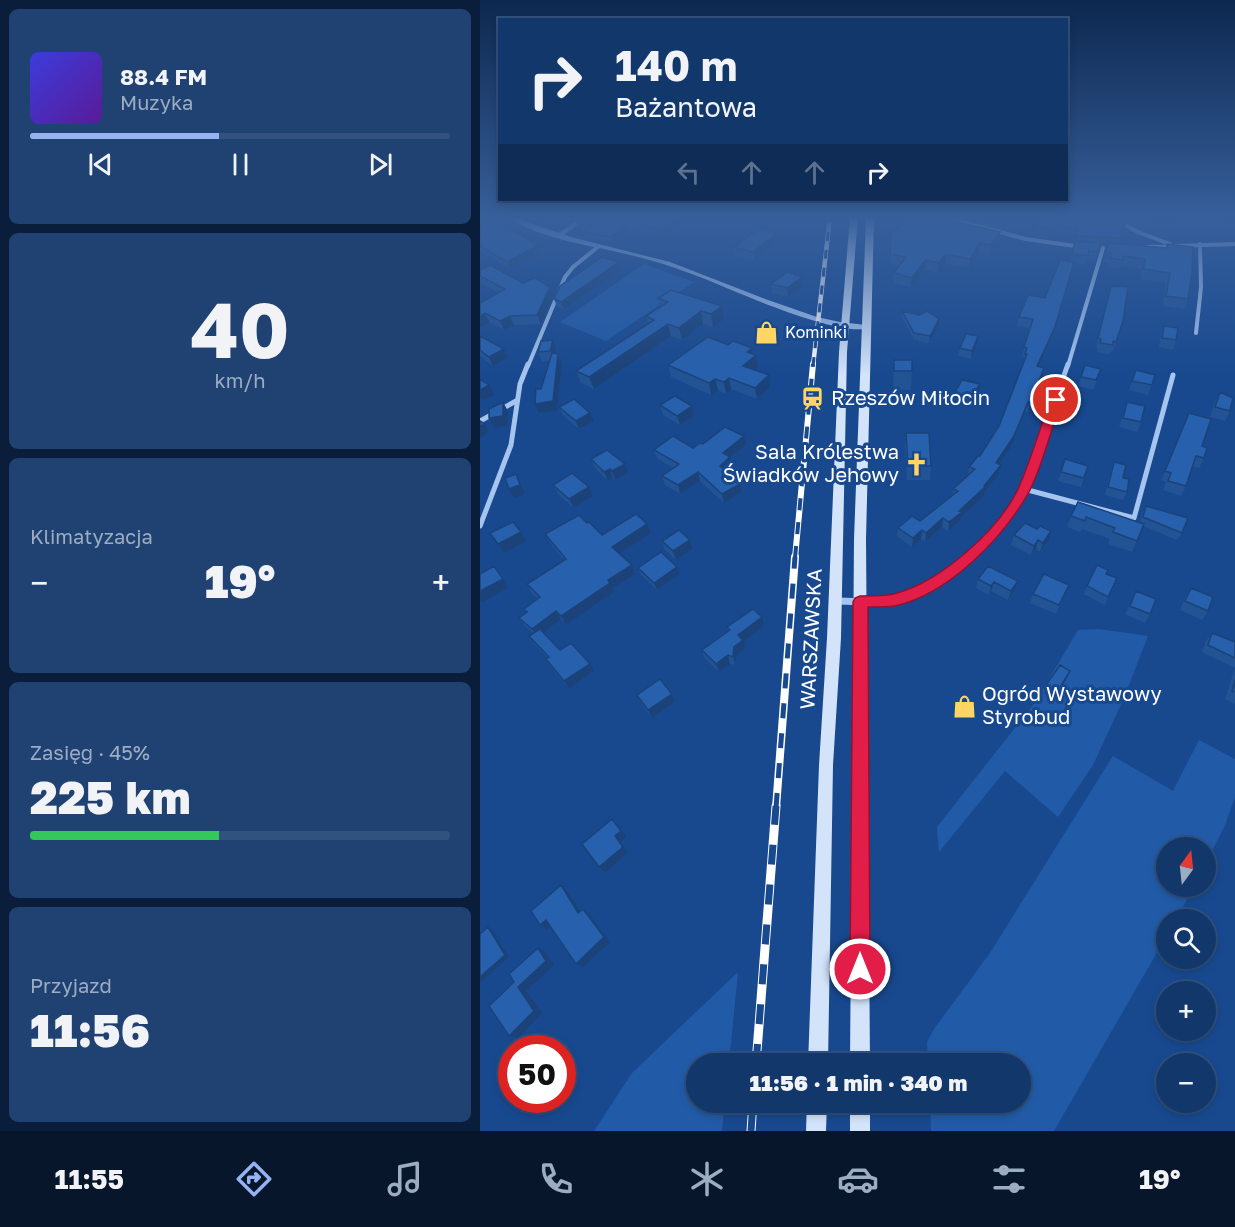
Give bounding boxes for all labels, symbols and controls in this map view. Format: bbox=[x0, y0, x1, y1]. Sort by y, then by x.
text: 140 m bbox=[615, 40, 737, 90]
icon: right bbox=[516, 42, 594, 120]
text: 88.4 FM bbox=[120, 63, 207, 90]
text: Muzyka bbox=[120, 90, 193, 114]
text: Bażantowa bbox=[615, 91, 757, 123]
icon: previous bbox=[84, 148, 117, 181]
icon: pause bbox=[224, 148, 257, 181]
icon: next bbox=[364, 148, 397, 181]
icon: left bbox=[672, 156, 705, 189]
icon: ahead bbox=[735, 156, 768, 189]
icon: ahead bbox=[798, 156, 831, 189]
icon: right bbox=[861, 156, 894, 189]
text: 40 bbox=[190, 282, 290, 375]
shop icon: Kominki bbox=[754, 319, 780, 345]
place label: Kominki bbox=[785, 322, 847, 342]
text: km/h bbox=[215, 368, 265, 392]
pin bbox=[1030, 374, 1081, 425]
icon: arrive bbox=[1039, 383, 1072, 416]
station icon: Rzeszów Miłocin bbox=[800, 385, 826, 411]
place label: Rzeszów Miłocin bbox=[831, 385, 990, 409]
place label: Sala Królestwa Świadków Jehowy bbox=[723, 439, 899, 486]
church icon: Sala Królestwa Świadków Jehowy bbox=[904, 451, 930, 477]
text: Klimatyzacja bbox=[30, 524, 153, 548]
text: 19° bbox=[205, 554, 275, 608]
text: − bbox=[30, 563, 48, 602]
text: + bbox=[432, 563, 450, 602]
street label: WARSZAWSKA bbox=[794, 568, 826, 710]
place label: Ogród Wystawowy Styrobud bbox=[982, 681, 1162, 728]
shop icon: Ogród Wystawowy Styrobud bbox=[951, 693, 977, 719]
text: Zasięg · 45% bbox=[30, 740, 150, 764]
text: 225 km bbox=[30, 770, 191, 824]
north arrow bbox=[1156, 837, 1216, 897]
map controls bbox=[1156, 837, 1216, 1113]
button: search bbox=[1156, 909, 1216, 969]
position arrow bbox=[828, 937, 892, 1001]
text: Przyjazd bbox=[30, 973, 112, 997]
button: + bbox=[1156, 981, 1216, 1041]
text: 11:56 bbox=[30, 1003, 150, 1057]
speed limit sign: 50 bbox=[498, 1035, 576, 1113]
button: − bbox=[1156, 1053, 1216, 1113]
text: 11:56 · 1 min · 340 m bbox=[749, 1069, 968, 1096]
icon: directions bbox=[233, 1158, 275, 1200]
icon: music bbox=[384, 1158, 426, 1200]
icon: phone bbox=[535, 1158, 577, 1200]
icon: climate bbox=[686, 1158, 728, 1200]
icon: car bbox=[837, 1158, 879, 1200]
icon: filters bbox=[988, 1158, 1030, 1200]
text: 11:55 bbox=[55, 1163, 124, 1195]
text: 19° bbox=[1139, 1163, 1180, 1195]

